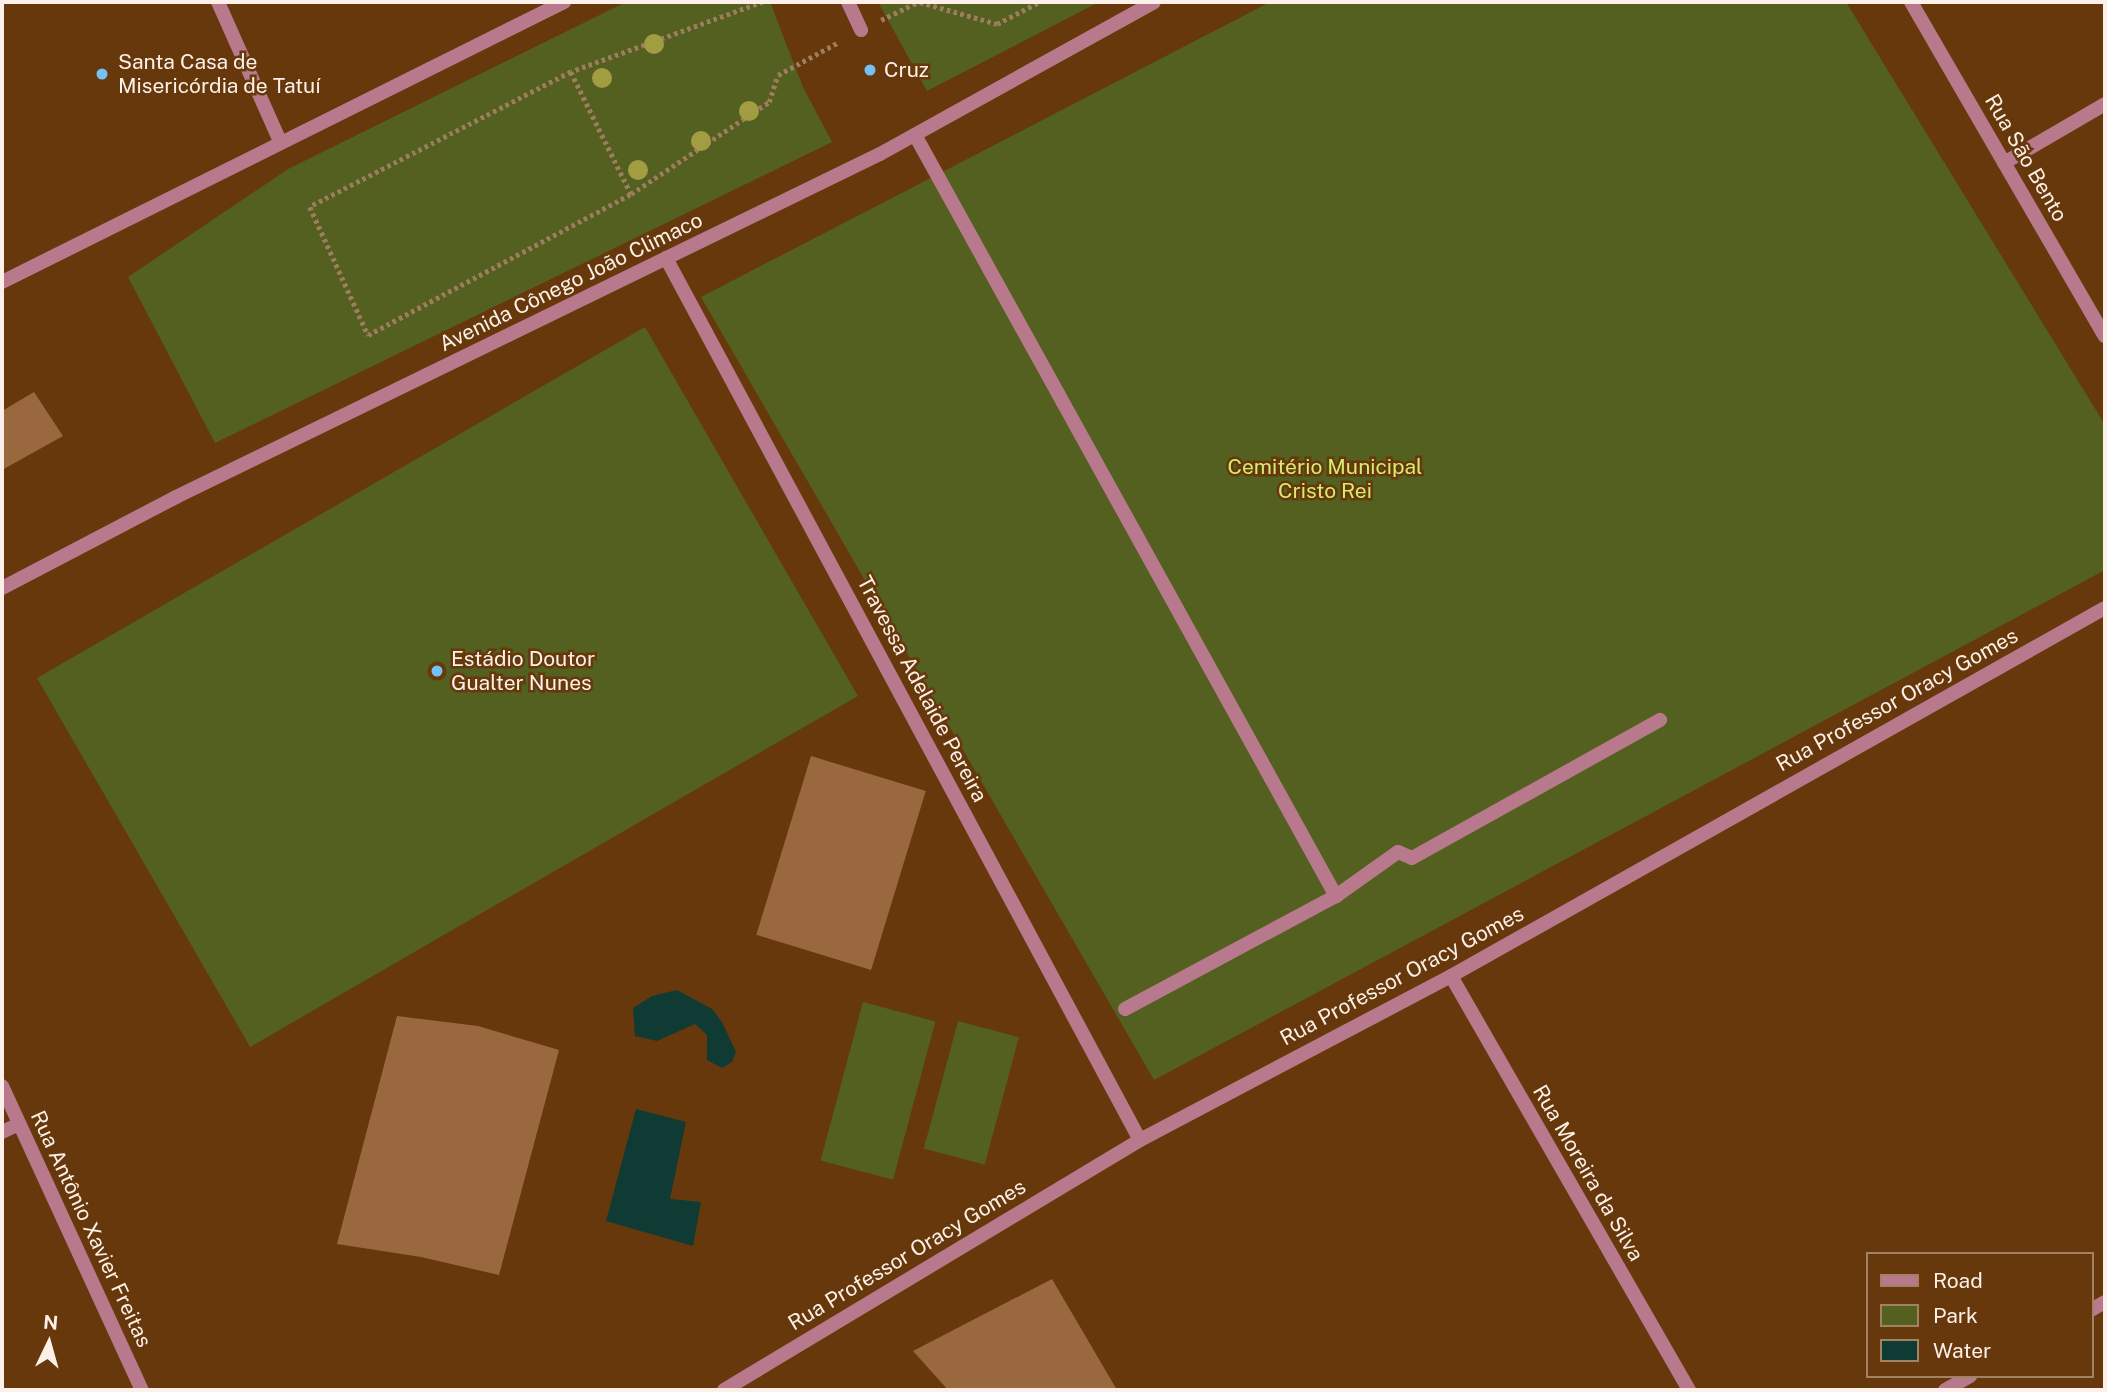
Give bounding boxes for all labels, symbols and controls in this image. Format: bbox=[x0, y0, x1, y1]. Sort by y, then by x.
place label: Santa Casa de Misericórdia de Tatuí bbox=[118, 49, 321, 99]
place label: Cruz bbox=[884, 57, 929, 83]
marker: Cruz bbox=[862, 62, 878, 78]
marker: Santa Casa de Misericórdia de Tatuí bbox=[92, 64, 112, 84]
street label: Rua São Bento bbox=[1979, 90, 2073, 226]
street label: Avenida Cônego João Climaco bbox=[435, 207, 707, 357]
park label: Cemitério Municipal Cristo Rei bbox=[1227, 454, 1423, 504]
street label: Travessa Adelaide Pereira bbox=[852, 572, 992, 806]
street label: Rua Professor Oracy Gomes bbox=[1772, 623, 2022, 777]
place label: Estádio Doutor Gualter Nunes bbox=[451, 646, 595, 696]
marker: Estádio Doutor Gualter Nunes bbox=[429, 663, 445, 679]
street label: Rua Professor Oracy Gomes bbox=[1276, 901, 1528, 1051]
street label: Rua Moreira da Silva bbox=[1527, 1080, 1649, 1266]
street label: Rua Antônio Xavier Freitas bbox=[25, 1107, 157, 1351]
street label: Rua Professor Oracy Gomes bbox=[784, 1174, 1030, 1336]
legend bbox=[1866, 1252, 2093, 1378]
text: Road bbox=[1933, 1268, 1983, 1293]
text: Park bbox=[1933, 1303, 1978, 1328]
north arrow bbox=[14, 1308, 84, 1378]
text: N bbox=[42, 1310, 59, 1334]
text: Water bbox=[1933, 1338, 1991, 1363]

